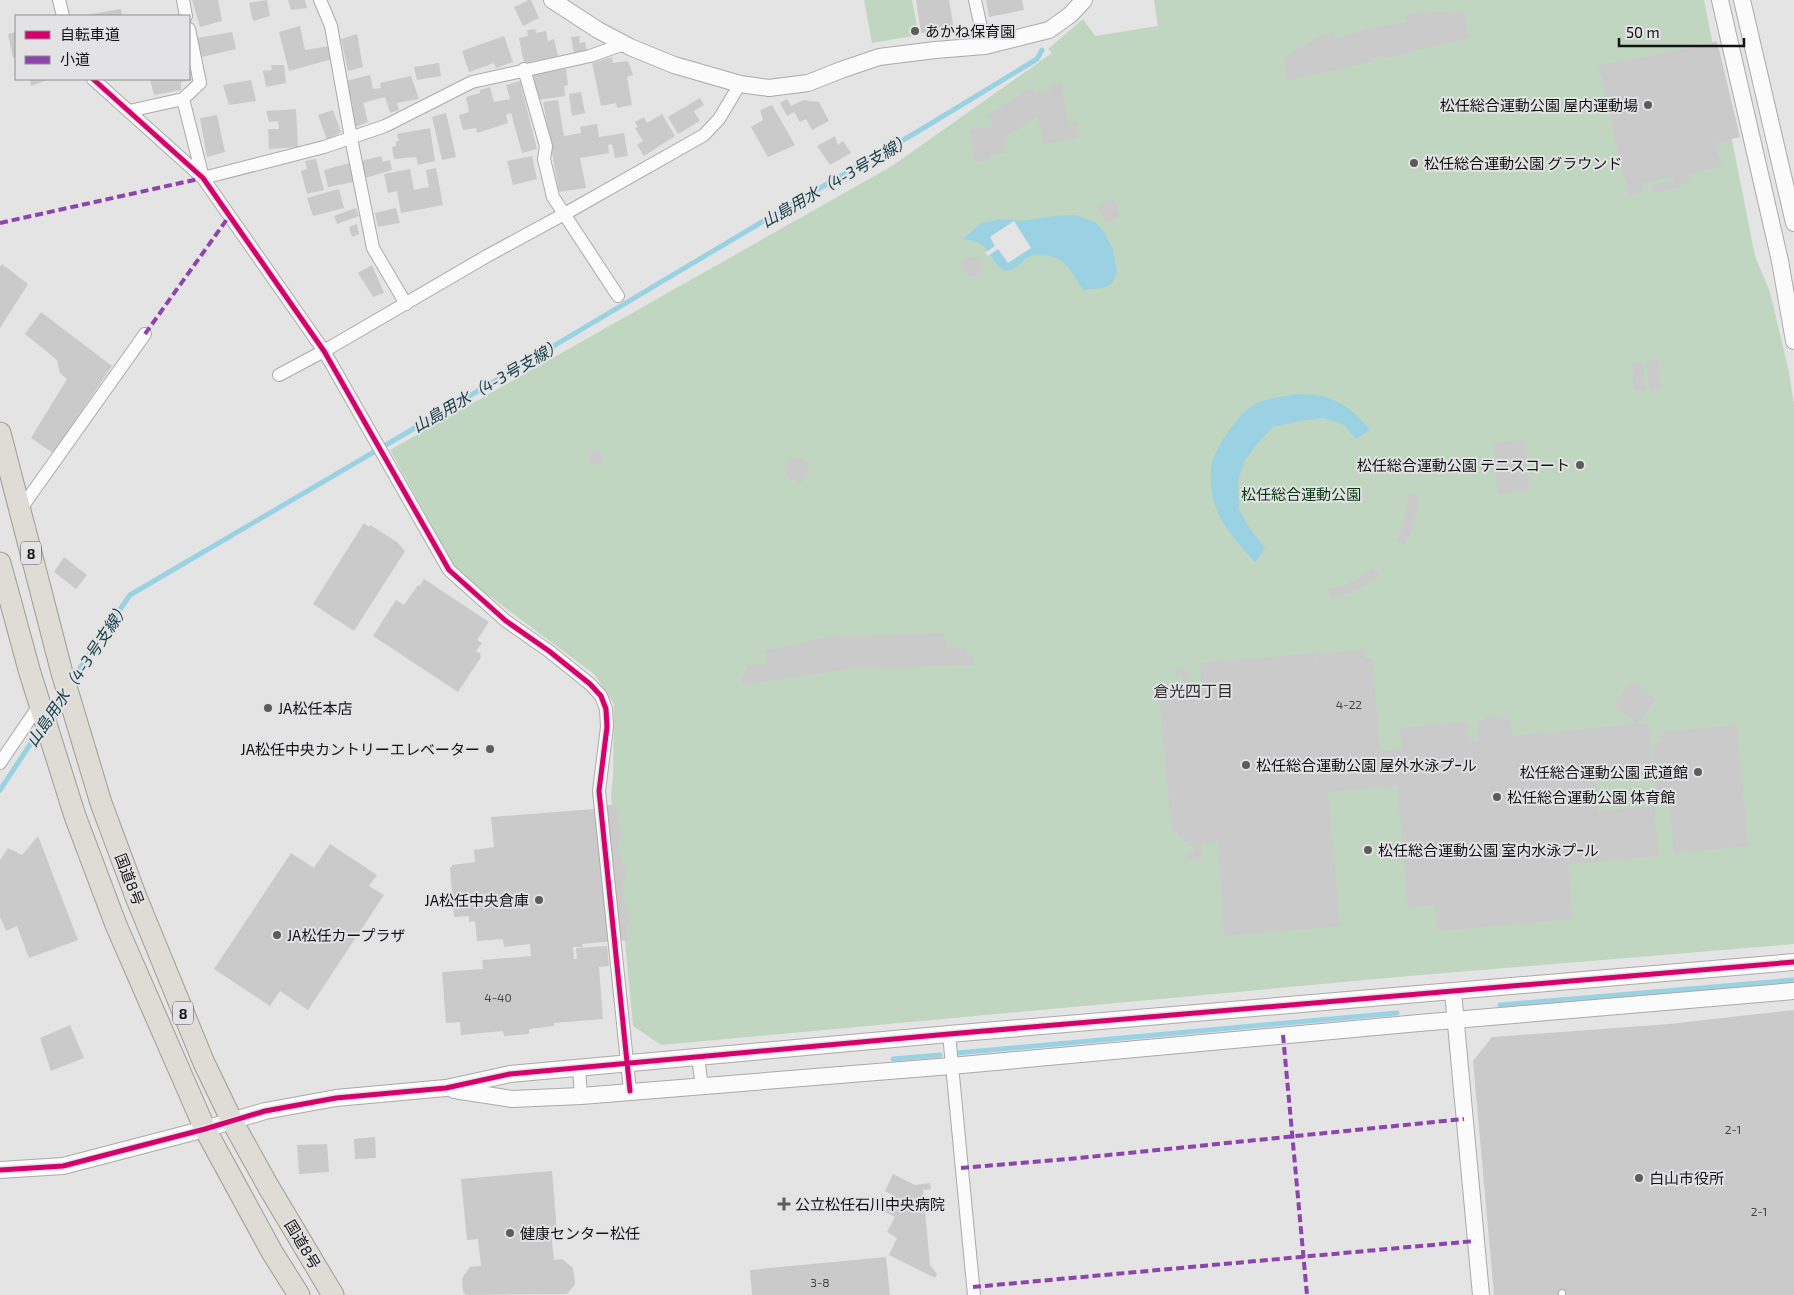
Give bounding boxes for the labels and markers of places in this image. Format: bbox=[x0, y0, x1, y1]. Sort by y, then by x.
place label: あかね保育園 bbox=[925, 22, 1015, 40]
marker: あかね保育園 bbox=[909, 25, 921, 37]
place label: 松任総合運動公園 屋内運動場 bbox=[1440, 96, 1638, 114]
marker: 松任総合運動公園 屋内運動場 bbox=[1642, 99, 1654, 111]
place label: 松任総合運動公園 グラウンド bbox=[1424, 154, 1622, 172]
marker: 松任総合運動公園 グラウンド bbox=[1408, 157, 1420, 169]
place label: 松任総合運動公園 テニスコート bbox=[1357, 456, 1570, 474]
marker: 松任総合運動公園 テニスコート bbox=[1574, 459, 1586, 471]
place label: JA松任本店 bbox=[278, 699, 352, 717]
marker: JA松任本店 bbox=[262, 702, 274, 714]
place label: JA松任中央カントリーエレベーター bbox=[241, 740, 480, 758]
marker: JA松任中央カントリーエレベーター bbox=[484, 743, 496, 755]
place label: 松任総合運動公園 屋外水泳プｰル bbox=[1256, 756, 1477, 774]
marker: 松任総合運動公園 屋外水泳プｰル bbox=[1240, 759, 1252, 771]
place label: 松任総合運動公園 武道館 bbox=[1520, 763, 1688, 781]
marker: 松任総合運動公園 武道館 bbox=[1692, 766, 1704, 778]
place label: 松任総合運動公園 体育館 bbox=[1507, 788, 1675, 806]
marker: 松任総合運動公園 体育館 bbox=[1491, 791, 1503, 803]
place label: 松任総合運動公園 室内水泳プｰル bbox=[1378, 841, 1599, 859]
marker: 松任総合運動公園 室内水泳プｰル bbox=[1362, 844, 1374, 856]
place label: JA松任中央倉庫 bbox=[425, 891, 529, 909]
marker: JA松任中央倉庫 bbox=[533, 894, 545, 906]
place label: JA松任カープラザ bbox=[287, 926, 406, 944]
marker: JA松任カープラザ bbox=[271, 929, 283, 941]
place label: 白山市役所 bbox=[1649, 1169, 1724, 1187]
marker: 白山市役所 bbox=[1633, 1172, 1645, 1184]
place label: 公立松任石川中央病院 bbox=[795, 1195, 945, 1213]
marker: 公立松任石川中央病院 bbox=[777, 1197, 791, 1211]
place label: 健康センター松任 bbox=[520, 1224, 640, 1242]
marker: 健康センター松任 bbox=[504, 1227, 516, 1239]

